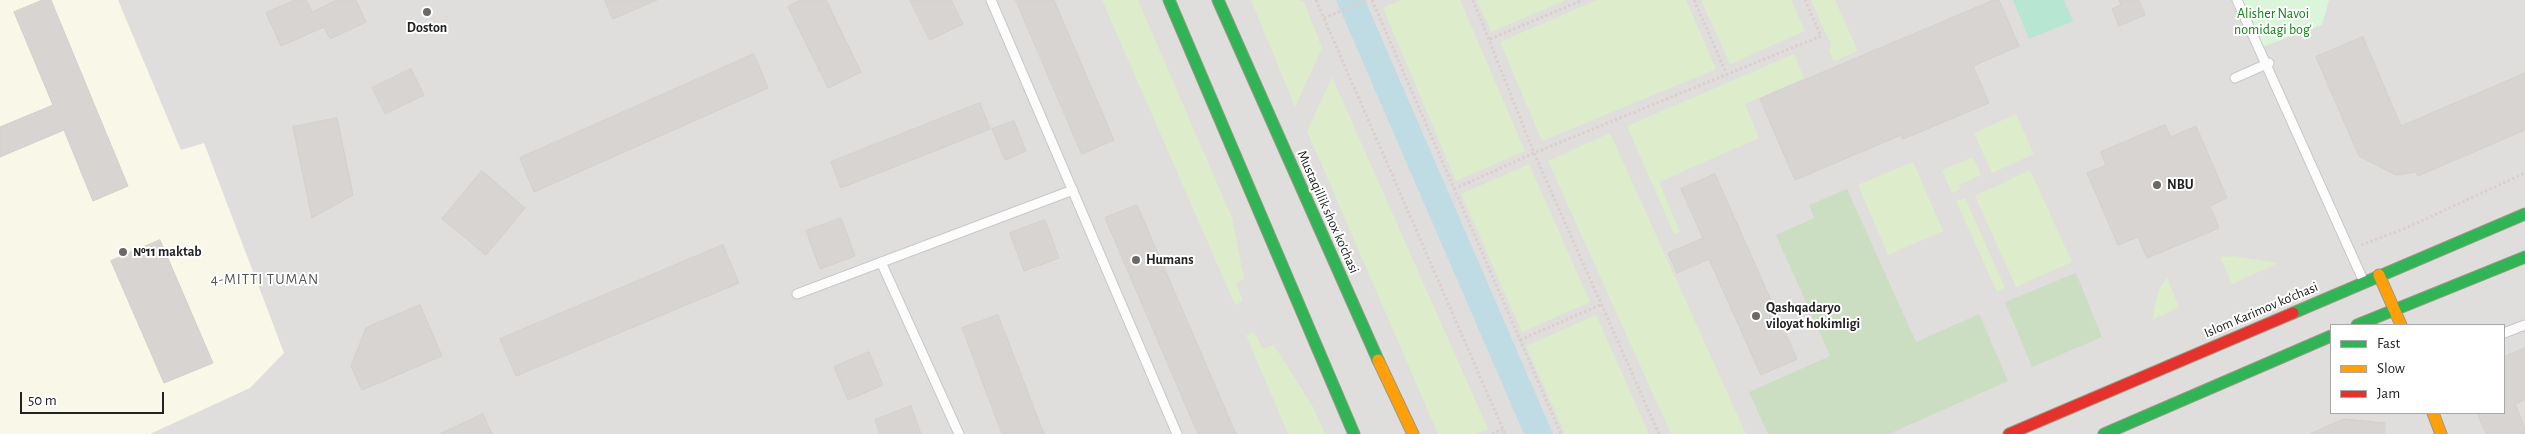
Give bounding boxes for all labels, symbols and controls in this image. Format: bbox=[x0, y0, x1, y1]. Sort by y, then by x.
marker: Doston bbox=[421, 6, 433, 18]
park label: Alisher Navoi nomidagi bog' bbox=[2234, 6, 2312, 38]
place label: Doston bbox=[407, 20, 447, 36]
street label: Mustaqillik shox ko'chasi bbox=[1293, 148, 1363, 276]
place label: NBU bbox=[2167, 177, 2194, 193]
marker: NBU bbox=[2151, 179, 2163, 191]
place label: №11 maktab bbox=[133, 244, 202, 260]
marker: №11 maktab bbox=[117, 246, 129, 258]
place label: Humans bbox=[1146, 252, 1194, 268]
marker: Humans bbox=[1130, 254, 1142, 266]
district label: 4-MITTI TUMAN bbox=[209, 270, 321, 288]
street label: Islom Karimov ko‘chasi bbox=[2202, 278, 2320, 342]
place label: Qashqadaryo viloyat hokimligi bbox=[1766, 300, 1860, 332]
marker: Qashqadaryo viloyat hokimligi bbox=[1750, 310, 1762, 322]
legend bbox=[2330, 324, 2505, 414]
text: Fast bbox=[2377, 336, 2400, 351]
text: Slow bbox=[2377, 361, 2405, 376]
scale bar bbox=[22, 382, 166, 414]
text: Jam bbox=[2377, 386, 2400, 401]
text: 50 m bbox=[28, 393, 57, 408]

